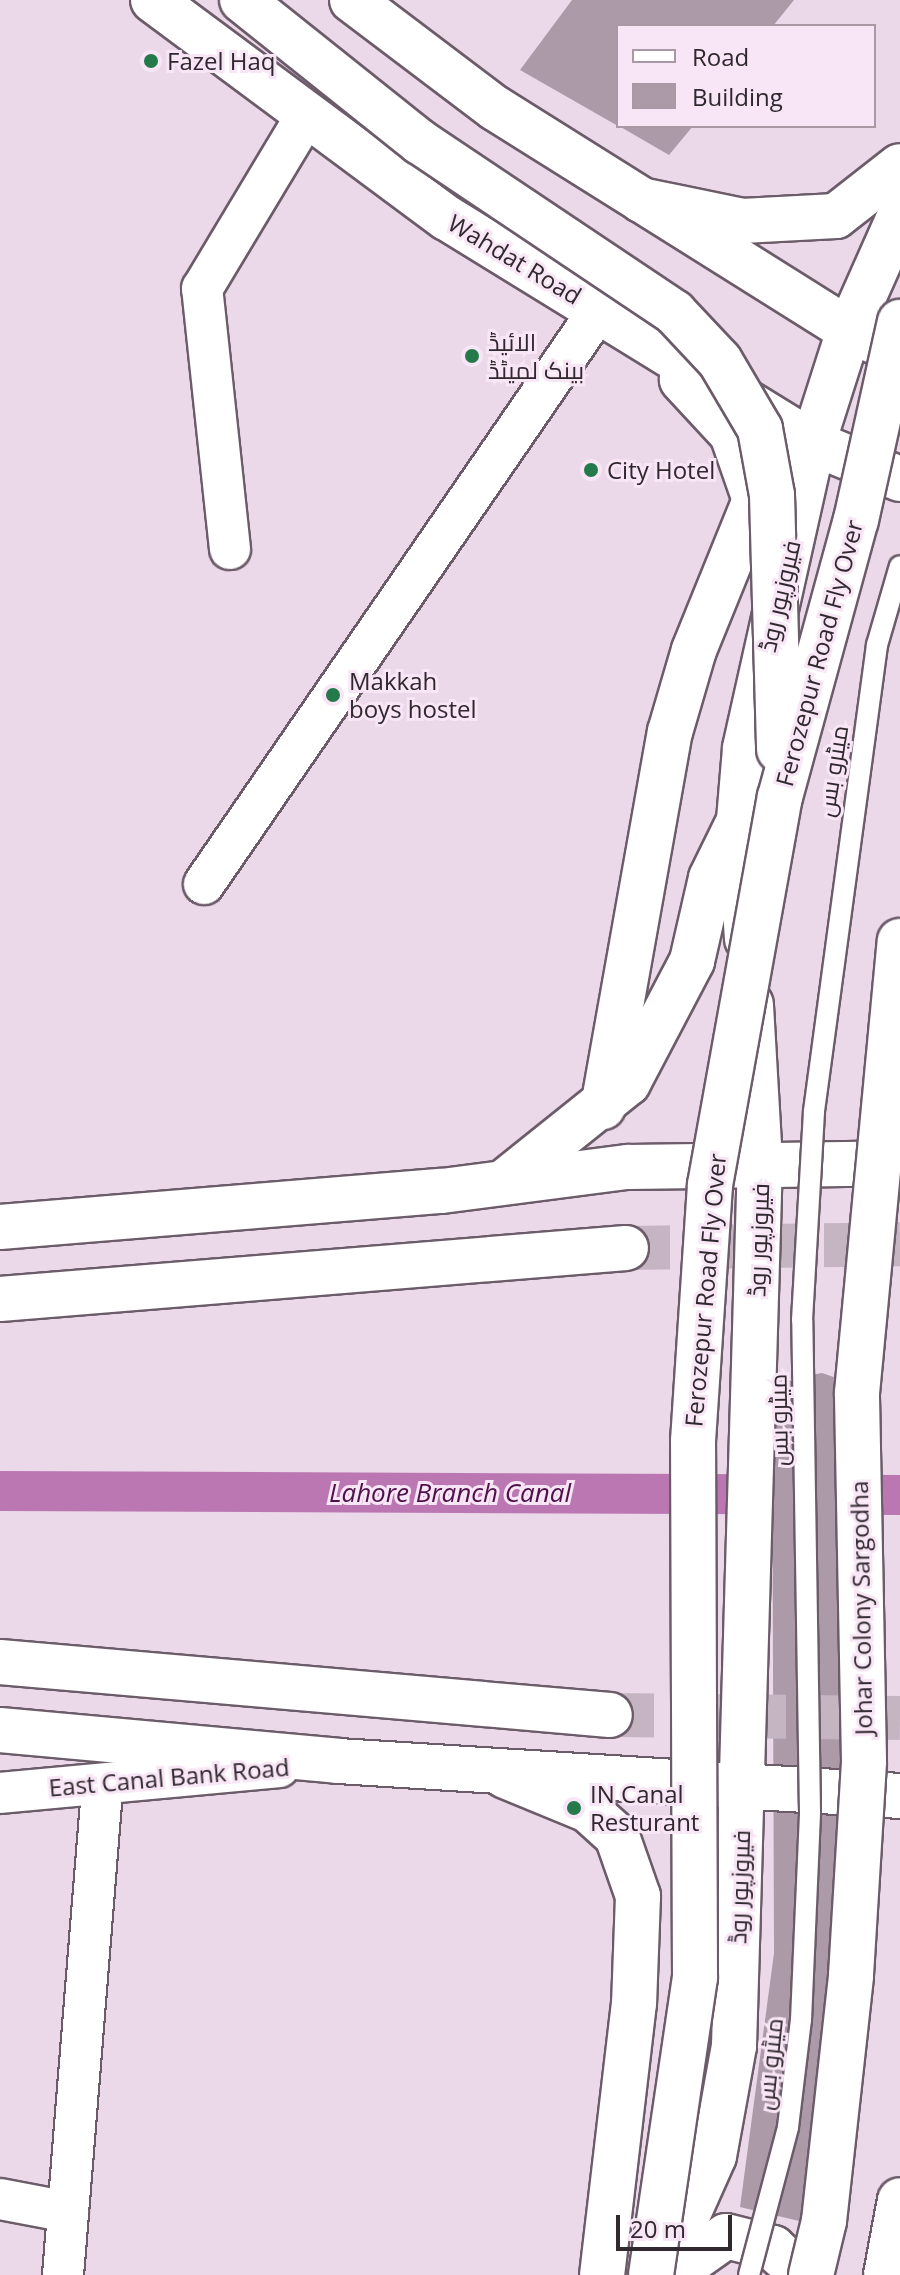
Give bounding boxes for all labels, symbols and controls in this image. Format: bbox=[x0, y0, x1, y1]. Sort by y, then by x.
legend bbox=[616, 24, 876, 128]
text: Road bbox=[692, 40, 749, 73]
place label: Fazel Haq bbox=[167, 47, 275, 75]
marker: Fazel Haq bbox=[142, 52, 160, 70]
text: Building bbox=[692, 80, 783, 113]
street label: Wahdat Road bbox=[443, 208, 587, 310]
place label: الائیڈ بینک لمیٹڈ bbox=[488, 328, 584, 384]
marker: الائیڈ بینک لمیٹڈ bbox=[463, 347, 481, 365]
place label: City Hotel bbox=[607, 456, 715, 484]
marker: City Hotel bbox=[582, 461, 600, 479]
street label: Ferozepur Road Fly Over bbox=[770, 517, 868, 789]
street label: فیروزپور روڈ bbox=[752, 537, 806, 655]
place label: Makkah boys hostel bbox=[349, 667, 476, 723]
marker: Makkah boys hostel bbox=[324, 686, 342, 704]
street label: میٹرو بس bbox=[811, 723, 853, 819]
street label: Ferozepur Road Fly Over bbox=[679, 1152, 731, 1428]
street label: فیروزپور روڈ bbox=[742, 1183, 774, 1297]
street label: میٹرو بس bbox=[763, 1374, 793, 1466]
water label: Lahore Branch Canal bbox=[329, 1477, 571, 1509]
street label: Johar Colony Sargodha bbox=[844, 1481, 878, 1735]
street label: East Canal Bank Road bbox=[48, 1752, 290, 1802]
place label: IN Canal Resturant bbox=[590, 1780, 699, 1836]
marker: IN Canal Resturant bbox=[565, 1799, 583, 1817]
street label: فیروزپور روڈ bbox=[723, 1830, 755, 1944]
street label: میٹرو بس bbox=[750, 2017, 788, 2111]
scale bar bbox=[620, 2199, 736, 2249]
text: 20 m bbox=[630, 2212, 686, 2245]

